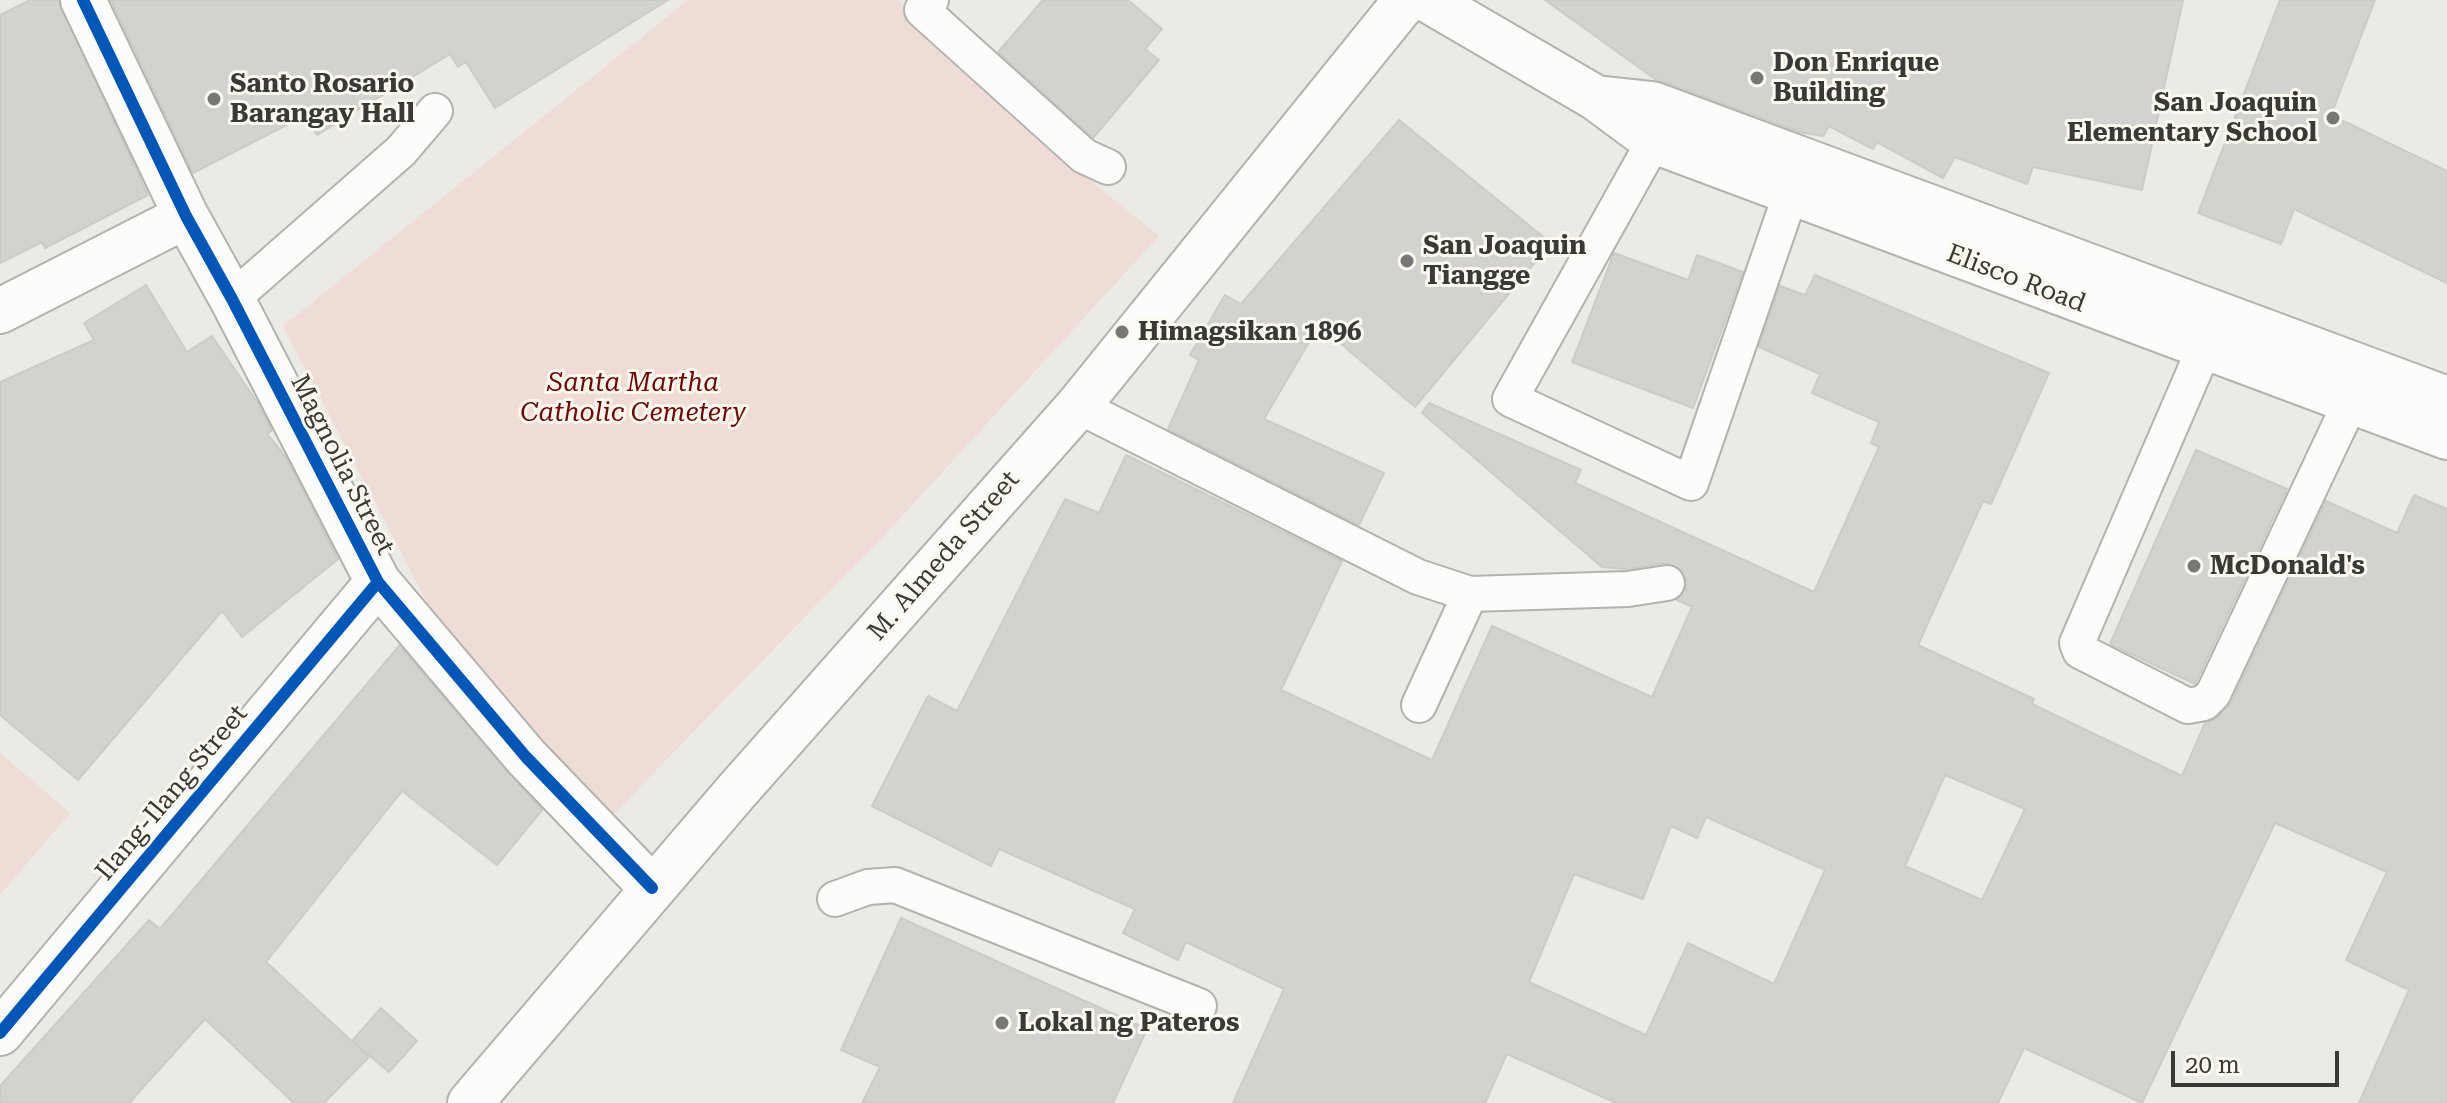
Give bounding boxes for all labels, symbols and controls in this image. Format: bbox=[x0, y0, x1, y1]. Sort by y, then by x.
place label: Don Enrique Building bbox=[1773, 47, 1939, 108]
place label: Santo Rosario Barangay Hall bbox=[230, 68, 415, 130]
marker: Don Enrique Building bbox=[1748, 69, 1766, 87]
place label: San Joaquin Elementary School bbox=[2067, 87, 2317, 148]
marker: Santo Rosario Barangay Hall bbox=[205, 90, 223, 108]
marker: San Joaquin Elementary School bbox=[2324, 109, 2342, 127]
place label: San Joaquin Tiangge bbox=[1423, 230, 1586, 292]
street label: Elisco Road bbox=[1942, 238, 2090, 320]
marker: San Joaquin Tiangge bbox=[1398, 252, 1416, 270]
place label: Himagsikan 1896 bbox=[1138, 316, 1362, 348]
marker: Himagsikan 1896 bbox=[1113, 323, 1131, 341]
park label: Santa Martha Catholic Cemetery bbox=[520, 367, 746, 428]
street label: Magnolia Street bbox=[283, 370, 401, 560]
street label: M. Almeda Street bbox=[862, 465, 1026, 647]
place label: McDonald's bbox=[2210, 550, 2365, 582]
marker: McDonald's bbox=[2185, 557, 2203, 575]
street label: Ilang-Ilang Street bbox=[90, 699, 254, 887]
place label: Lokal ng Pateros bbox=[1018, 1007, 1239, 1039]
marker: Lokal ng Pateros bbox=[993, 1014, 1011, 1032]
scale bar bbox=[2175, 1035, 2343, 1085]
text: 20 m bbox=[2185, 1051, 2240, 1079]

